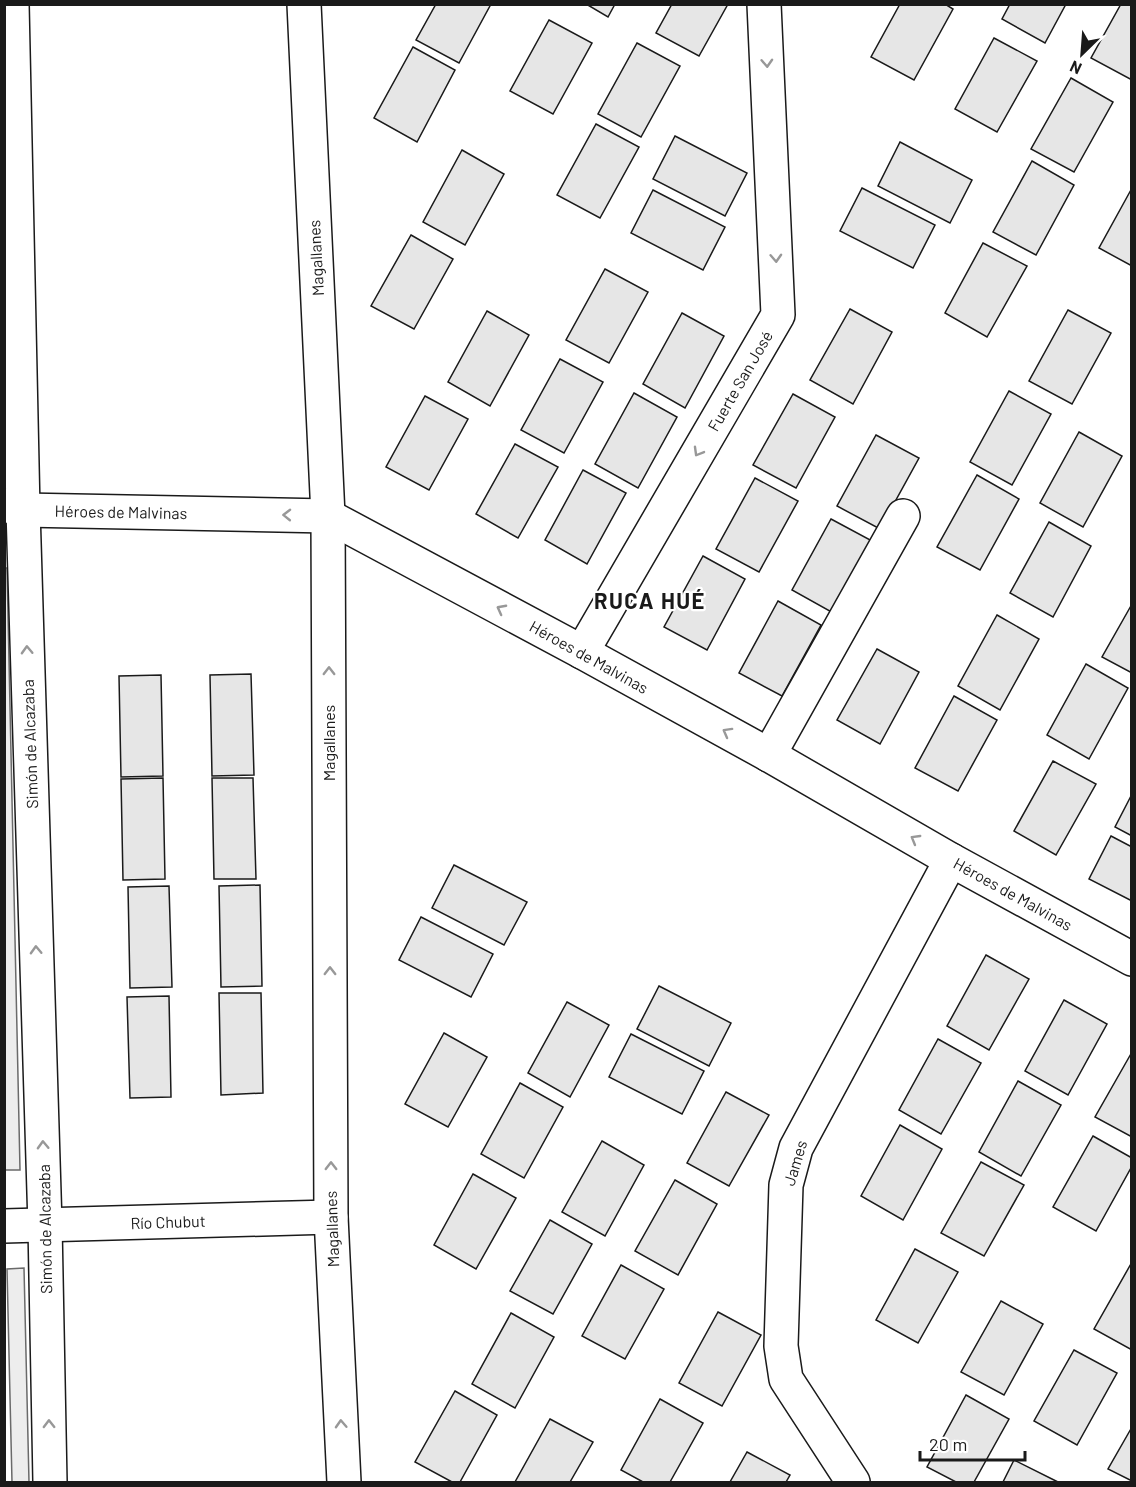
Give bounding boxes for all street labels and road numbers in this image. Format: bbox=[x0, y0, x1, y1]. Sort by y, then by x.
street label: Magallanes bbox=[304, 219, 327, 297]
street label: Fuerte San José bbox=[703, 327, 776, 434]
street label: Héroes de Malvinas bbox=[55, 501, 188, 522]
street label: Héroes de Malvinas bbox=[527, 616, 652, 697]
street label: Simón de Alcazaba bbox=[18, 679, 41, 809]
street label: Magallanes bbox=[319, 705, 338, 781]
street label: Héroes de Malvinas bbox=[951, 853, 1076, 934]
street label: James bbox=[779, 1138, 810, 1188]
street label: Simón de Alcazaba bbox=[34, 1164, 55, 1294]
street label: Magallanes bbox=[321, 1190, 342, 1268]
street label: Río Chubut bbox=[130, 1211, 206, 1232]

